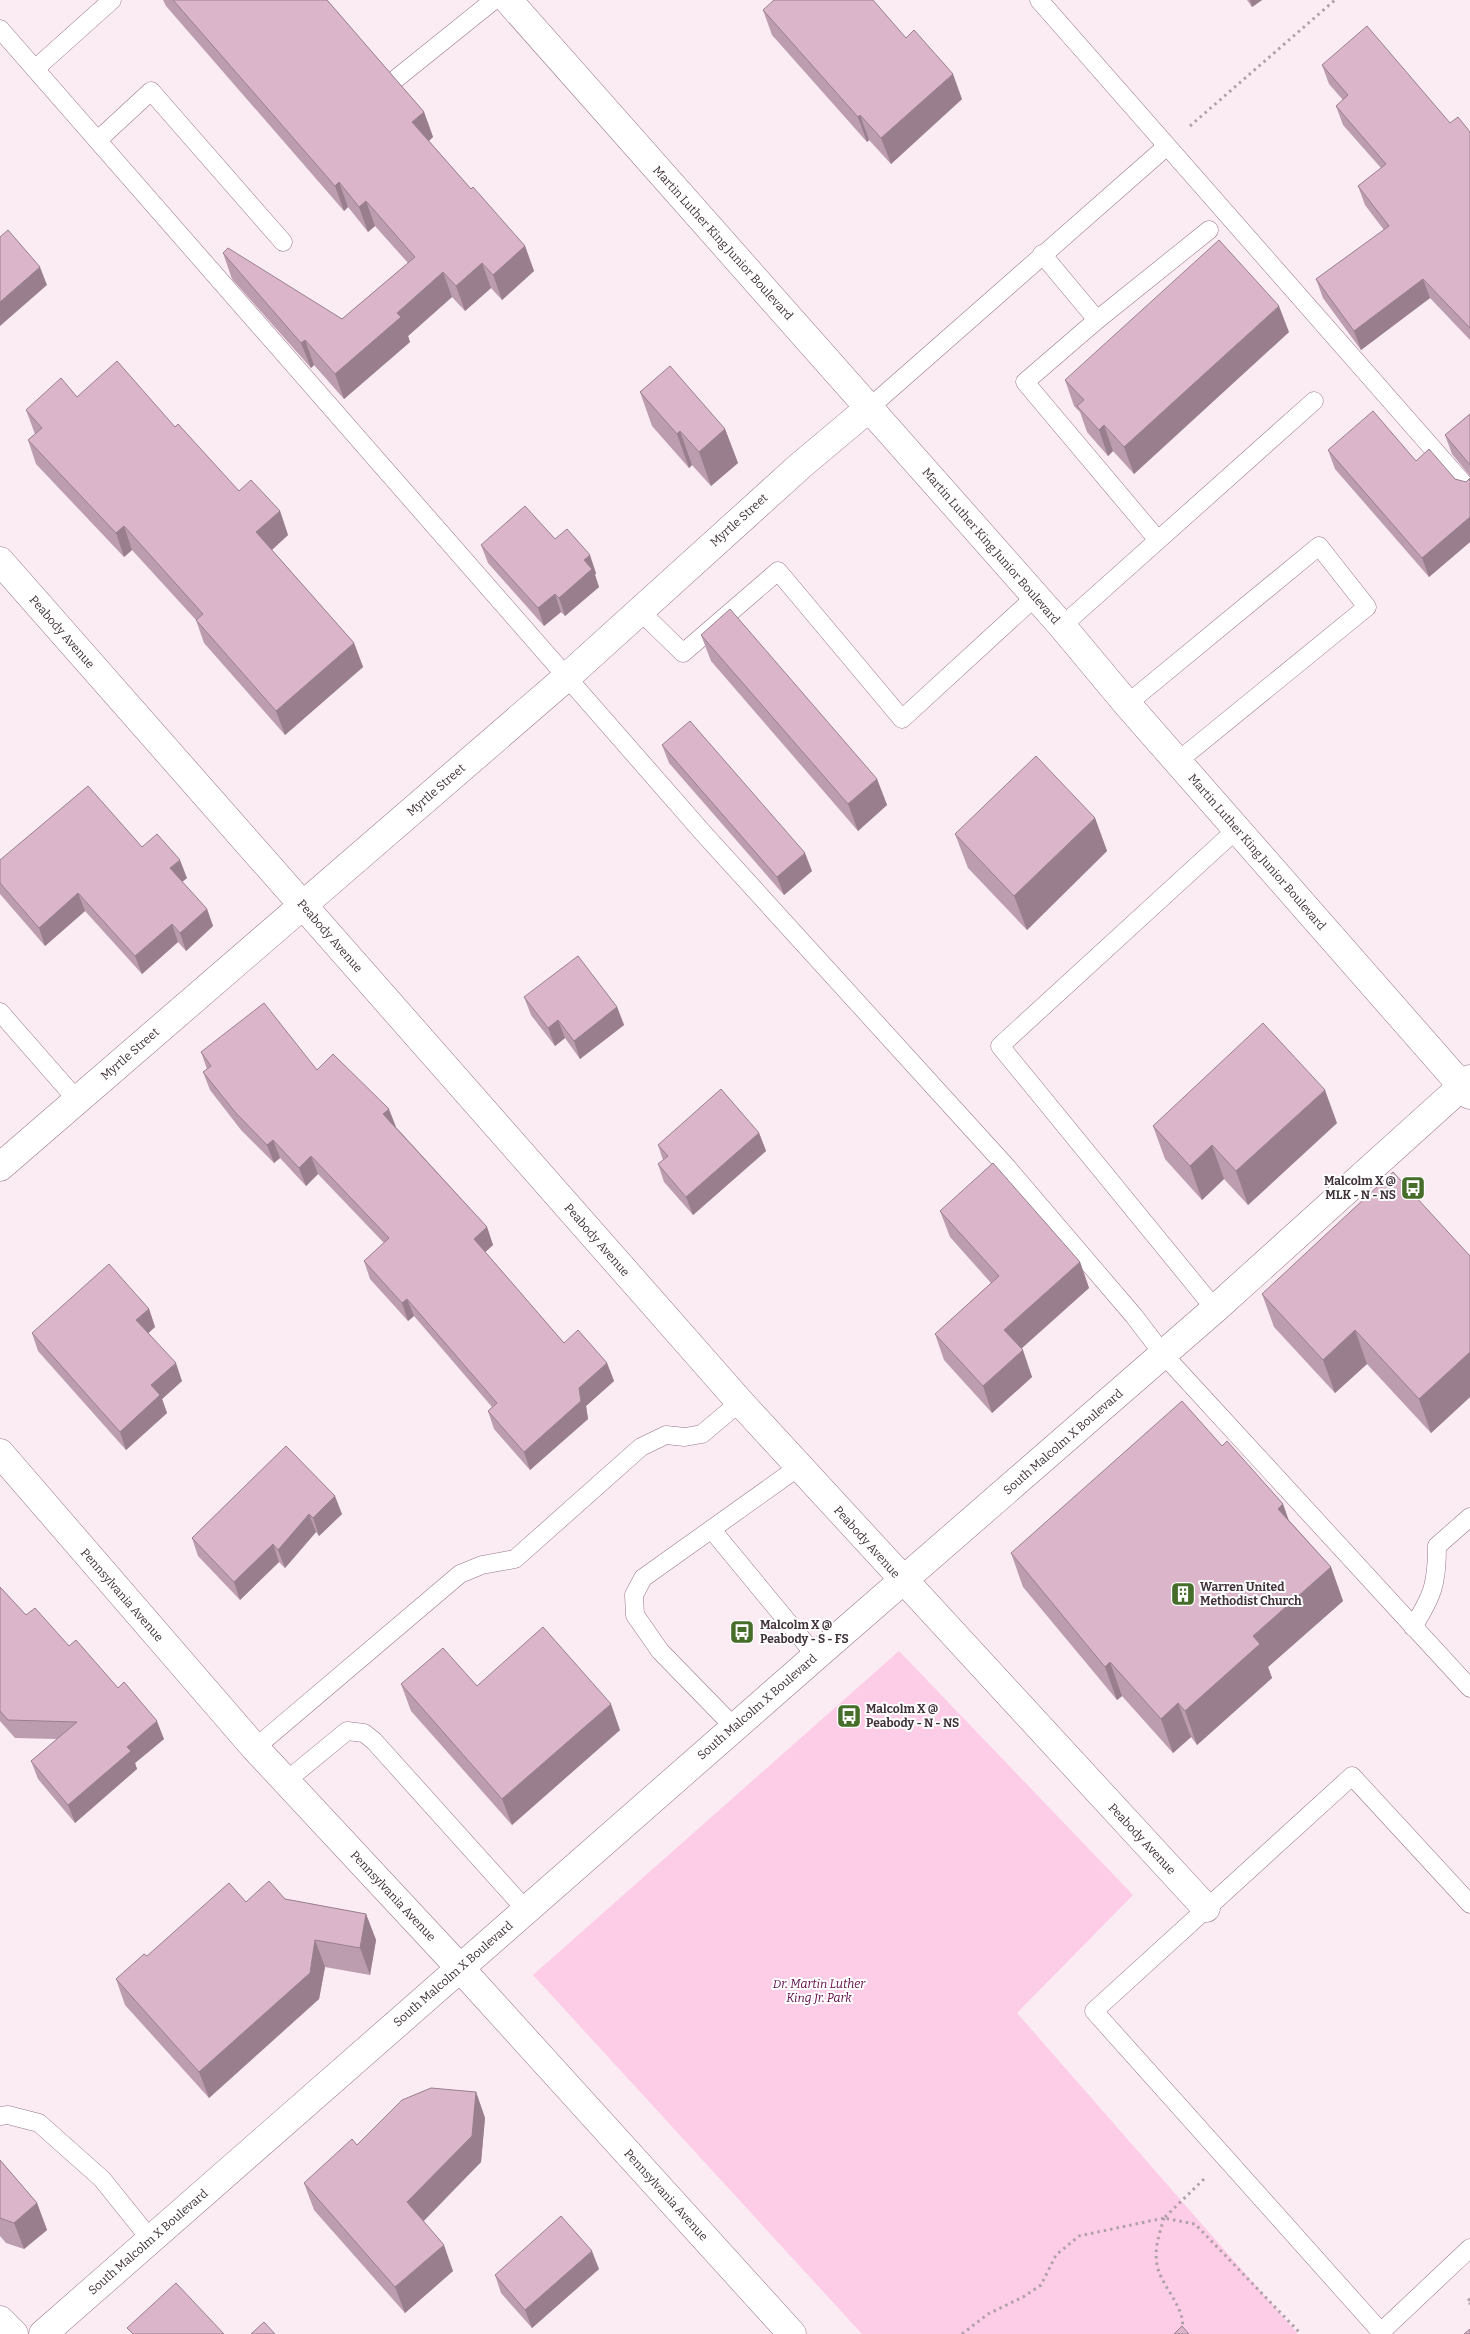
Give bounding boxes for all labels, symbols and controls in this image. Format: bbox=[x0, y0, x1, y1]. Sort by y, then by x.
street label: Martin Luther King Junior Boulevard bbox=[650, 163, 796, 323]
street label: Martin Luther King Junior Boulevard bbox=[919, 465, 1063, 627]
street label: Myrtle Street bbox=[707, 490, 771, 549]
street label: Peabody Avenue bbox=[27, 593, 97, 671]
street label: Myrtle Street bbox=[404, 761, 468, 819]
street label: Martin Luther King Junior Boulevard bbox=[1185, 771, 1329, 933]
street label: Peabody Avenue bbox=[295, 897, 365, 975]
street label: Myrtle Street bbox=[98, 1025, 162, 1083]
place label: Malcolm X @ MLK - N - NS bbox=[1324, 1174, 1396, 1202]
bus stop icon: Malcolm X @ MLK - N - NS bbox=[1400, 1175, 1426, 1201]
street label: Peabody Avenue bbox=[562, 1201, 632, 1279]
street label: South Malcolm X Boulevard bbox=[1001, 1386, 1125, 1498]
street label: Peabody Avenue bbox=[831, 1503, 903, 1581]
street label: Pennsylvania Avenue bbox=[78, 1546, 166, 1644]
place label: Warren United Methodist Church bbox=[1200, 1580, 1302, 1608]
building icon: Warren United Methodist Church bbox=[1170, 1581, 1196, 1607]
place label: Malcolm X @ Peabody - S - FS bbox=[760, 1618, 849, 1646]
bus stop icon: Malcolm X @ Peabody - S - FS bbox=[729, 1619, 755, 1645]
street label: South Malcolm X Boulevard bbox=[695, 1651, 819, 1763]
place label: Malcolm X @ Peabody - N - NS bbox=[866, 1702, 959, 1730]
bus stop icon: Malcolm X @ Peabody - N - NS bbox=[836, 1703, 862, 1729]
street label: Peabody Avenue bbox=[1106, 1801, 1178, 1877]
street label: Pennsylvania Avenue bbox=[347, 1848, 439, 1944]
street label: South Malcolm X Boulevard bbox=[391, 1918, 515, 2030]
park label: Dr. Martin Luther King Jr. Park bbox=[773, 1977, 866, 2005]
street label: Pennsylvania Avenue bbox=[621, 2146, 711, 2244]
street label: South Malcolm X Boulevard bbox=[86, 2186, 210, 2298]

